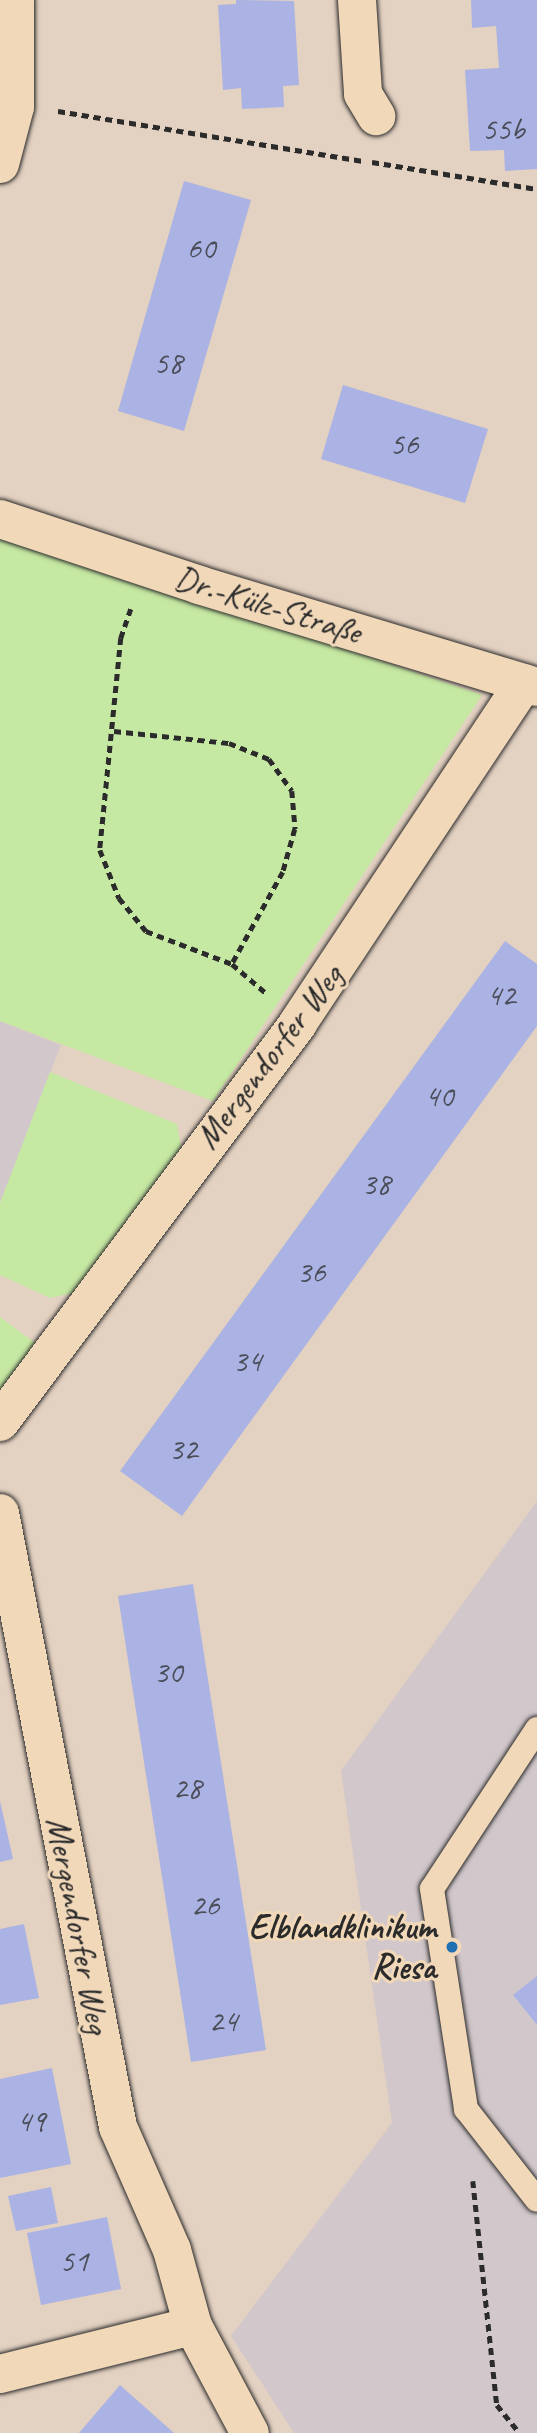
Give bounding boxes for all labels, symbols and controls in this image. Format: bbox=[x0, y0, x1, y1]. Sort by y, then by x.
house number: 55b bbox=[482, 110, 524, 148]
house number: 60 bbox=[187, 229, 215, 267]
house number: 58 bbox=[154, 344, 182, 382]
house number: 56 bbox=[390, 425, 418, 463]
street label: Dr.-Külz-Straße bbox=[170, 557, 366, 653]
street label: Mergendorfer Weg bbox=[186, 957, 352, 1157]
house number: 42 bbox=[487, 976, 515, 1014]
house number: 40 bbox=[425, 1077, 453, 1115]
house number: 38 bbox=[362, 1165, 390, 1203]
house number: 36 bbox=[297, 1253, 325, 1291]
house number: 34 bbox=[233, 1342, 261, 1380]
house number: 32 bbox=[169, 1430, 197, 1468]
house number: 30 bbox=[154, 1653, 182, 1691]
house number: 28 bbox=[173, 1769, 201, 1807]
street label: Mergendorfer Weg bbox=[36, 1813, 120, 2037]
house number: 26 bbox=[191, 1886, 219, 1924]
place label: Elblandklinikum Riesa bbox=[249, 1906, 436, 1988]
marker: Elblandklinikum Riesa bbox=[442, 1937, 462, 1957]
house number: 24 bbox=[209, 2002, 237, 2040]
house number: 49 bbox=[17, 2102, 45, 2140]
house number: 51 bbox=[60, 2242, 88, 2280]

